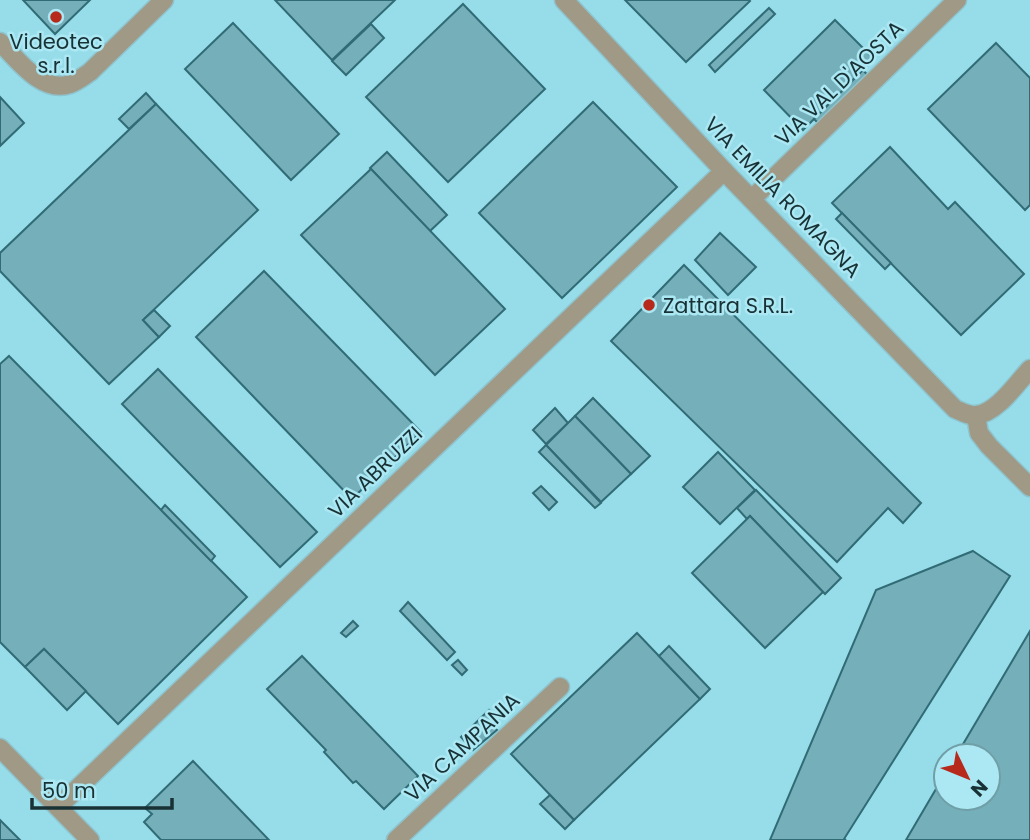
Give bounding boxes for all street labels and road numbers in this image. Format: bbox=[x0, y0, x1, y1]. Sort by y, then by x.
street label: VIA VAL D'AOSTA bbox=[768, 14, 910, 152]
street label: VIA EMILIA ROMAGNA bbox=[698, 110, 868, 284]
street label: VIA ABRUZZI bbox=[321, 420, 429, 524]
street label: VIA CAMPANIA bbox=[398, 686, 526, 808]

